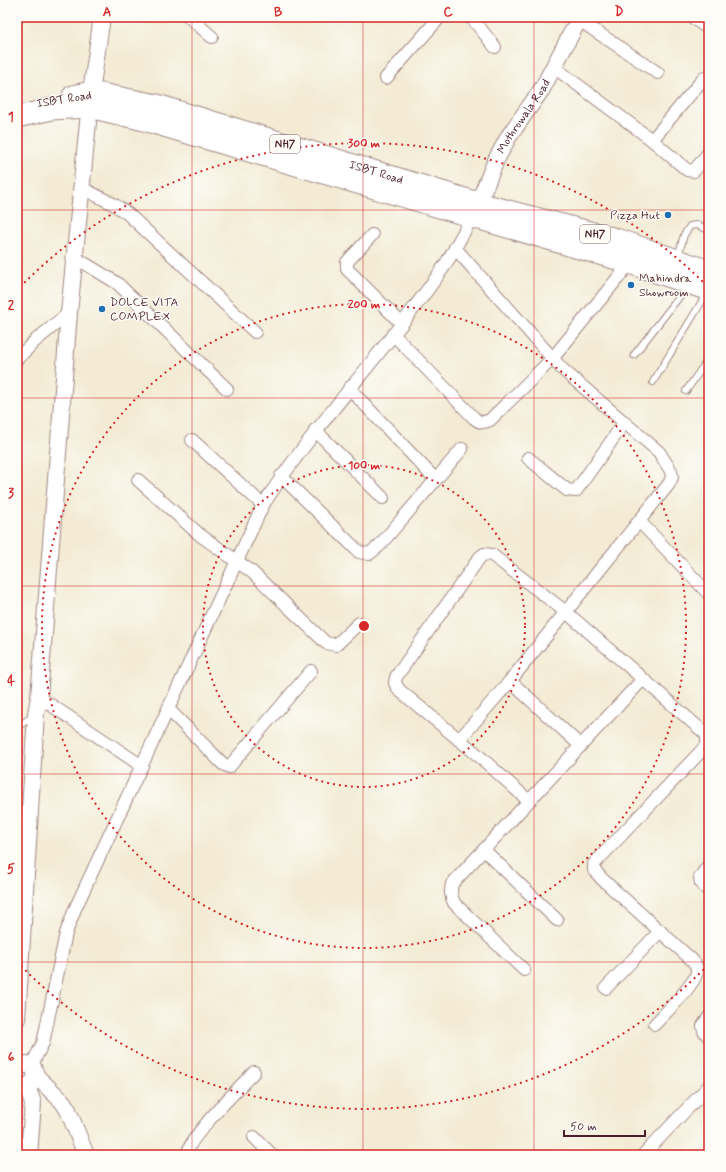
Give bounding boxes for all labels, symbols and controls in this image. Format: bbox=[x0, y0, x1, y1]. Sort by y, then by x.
text: A bbox=[103, 4, 111, 21]
text: B bbox=[274, 4, 283, 21]
text: C bbox=[443, 4, 453, 21]
text: D bbox=[615, 4, 624, 21]
street label: Mothrowala Road bbox=[494, 77, 555, 157]
street label: ISBT Road bbox=[35, 88, 93, 112]
text: 1 bbox=[8, 109, 14, 126]
road number: NH7 bbox=[270, 135, 300, 153]
text: 300 m bbox=[348, 136, 381, 152]
street label: ISBT Road bbox=[347, 157, 405, 189]
place label: Pizza Hut bbox=[610, 208, 661, 224]
marker: Pizza Hut bbox=[663, 210, 673, 220]
road number: NH7 bbox=[580, 225, 610, 243]
place label: Mahindra Showroom bbox=[639, 271, 692, 301]
marker: Mahindra Showroom bbox=[626, 280, 636, 290]
place label: DOLCE VITA COMPLEX bbox=[110, 295, 178, 325]
text: 2 bbox=[8, 297, 15, 314]
text: 200 m bbox=[348, 297, 381, 313]
marker: DOLCE VITA COMPLEX bbox=[97, 304, 107, 314]
text: 100 m bbox=[348, 458, 381, 474]
text: 3 bbox=[8, 485, 14, 502]
centre of rings bbox=[357, 619, 371, 633]
text: 4 bbox=[7, 673, 15, 690]
text: 5 bbox=[7, 861, 15, 878]
text: 6 bbox=[8, 1049, 15, 1066]
scale bar bbox=[564, 1112, 645, 1138]
text: 50 m bbox=[570, 1119, 597, 1135]

